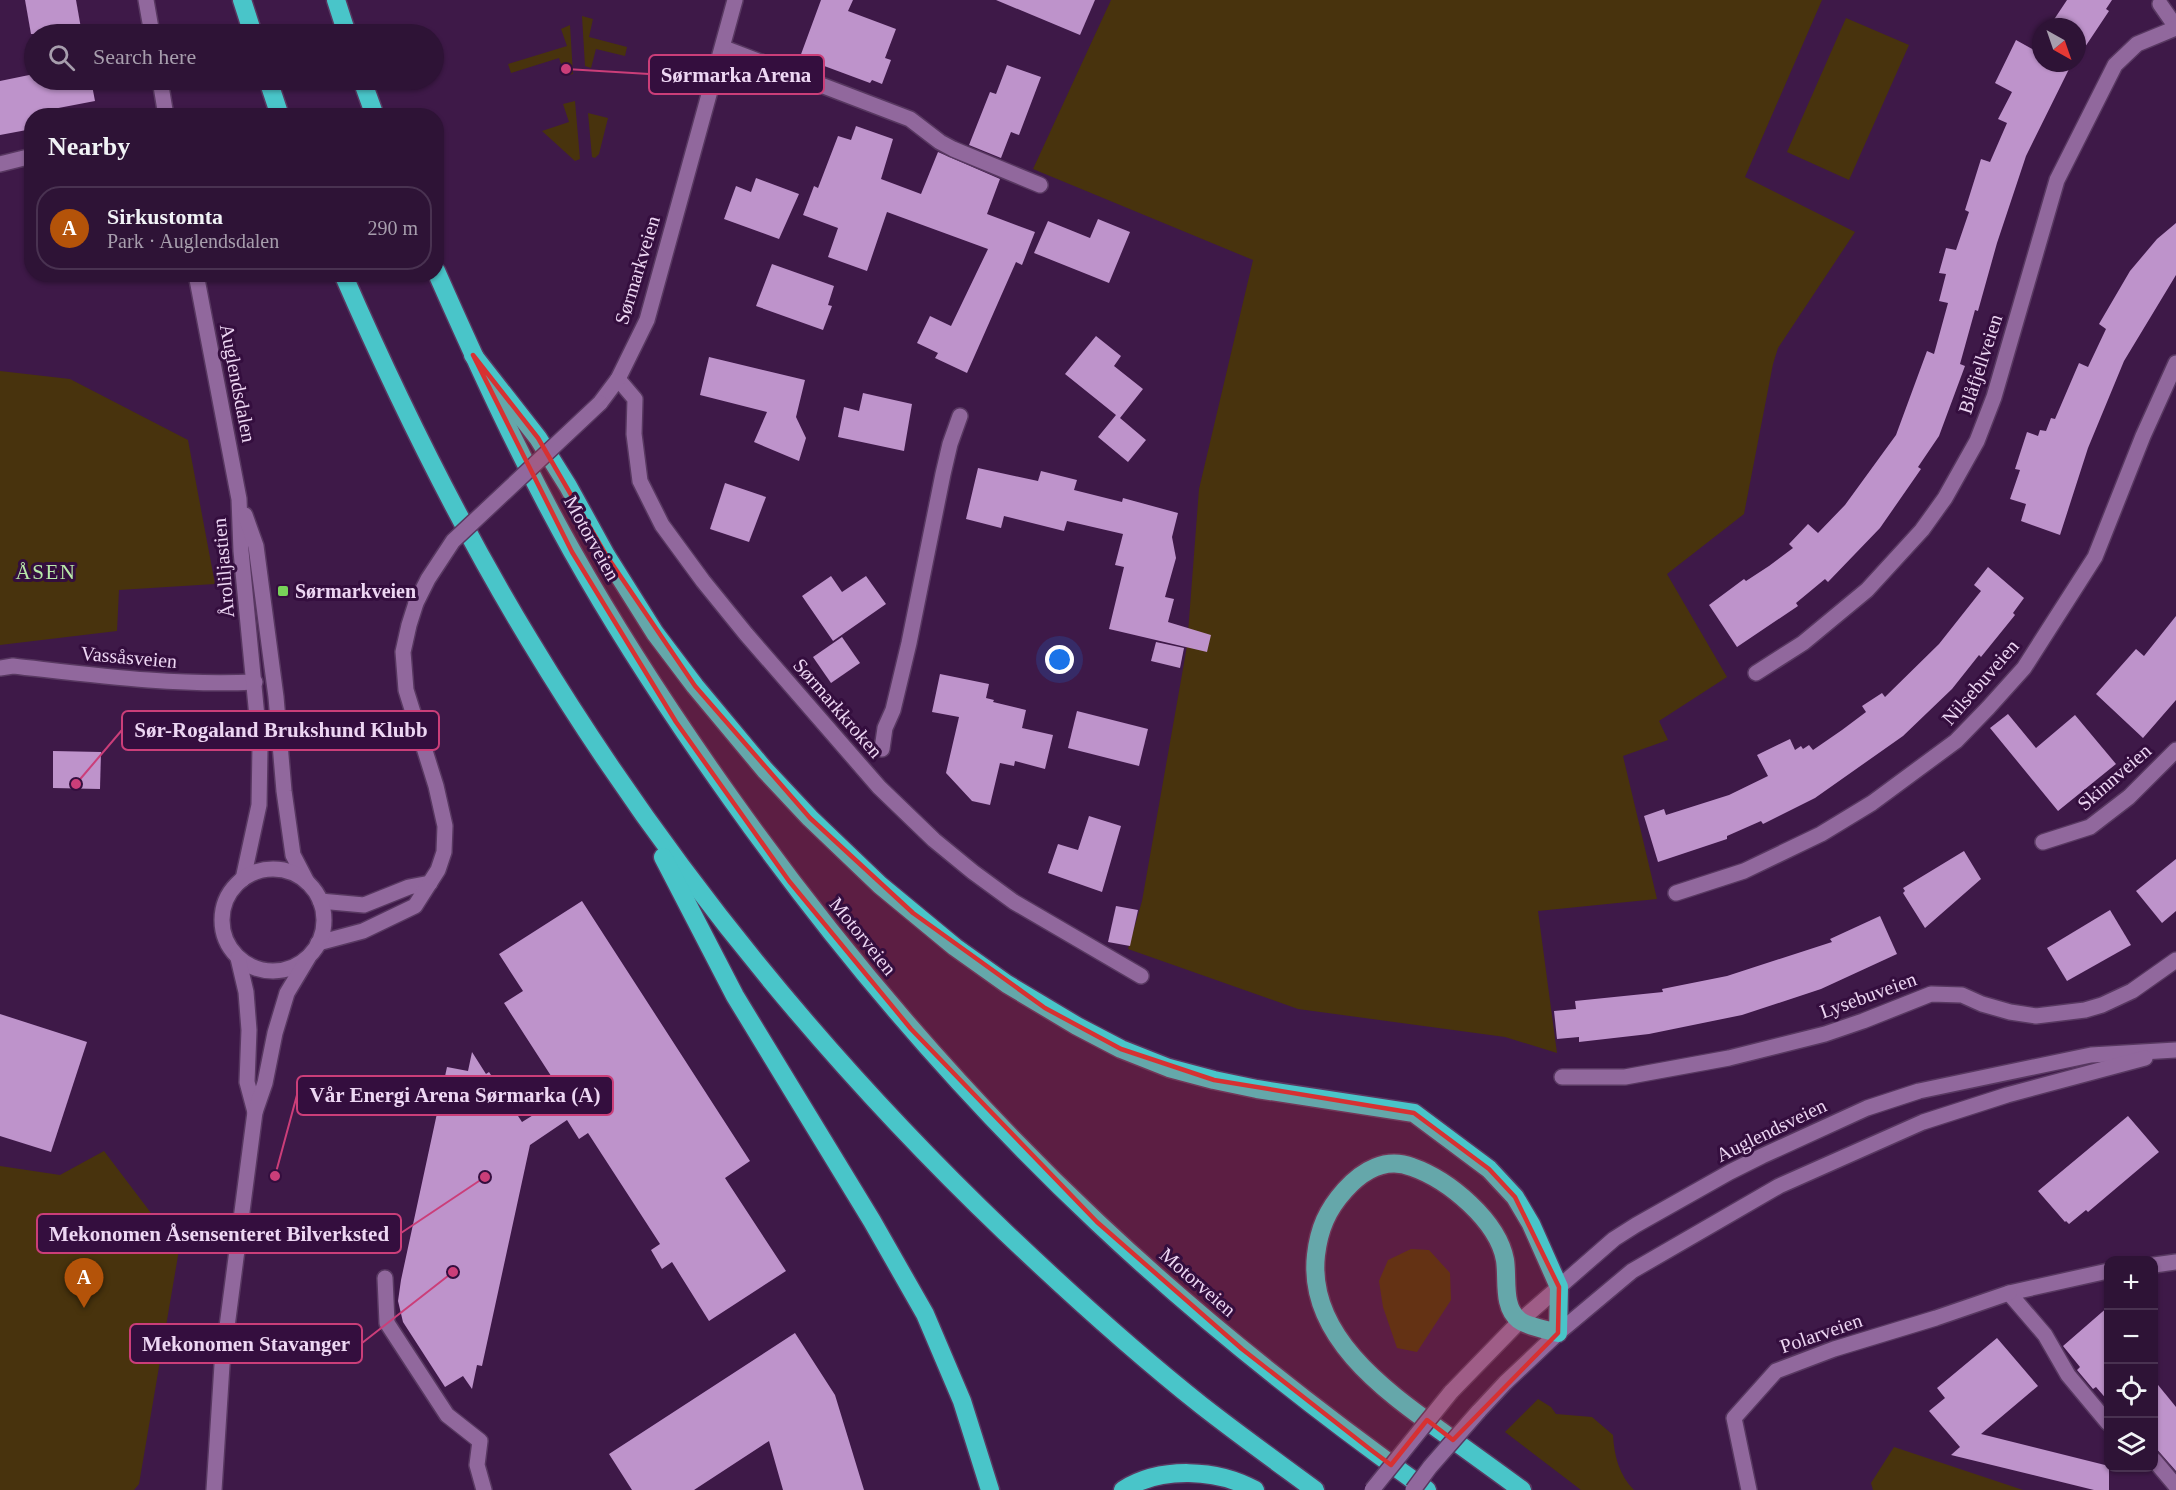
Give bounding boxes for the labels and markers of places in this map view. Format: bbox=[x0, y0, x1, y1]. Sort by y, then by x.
callout: Sørmarka Arena bbox=[649, 55, 824, 94]
place label: Sørmarkveien bbox=[295, 580, 416, 602]
marker: Sørmarkveien bbox=[276, 584, 290, 598]
callout: Sør-Rogaland Brukshund Klubb bbox=[122, 711, 439, 750]
callout: Vår Energi Arena Sørmarka (A) bbox=[297, 1076, 613, 1115]
callout: Mekonomen Åsensenteret Bilverksted bbox=[37, 1214, 401, 1253]
pin: A bbox=[64, 1258, 104, 1308]
callout: Mekonomen Stavanger bbox=[130, 1324, 362, 1363]

